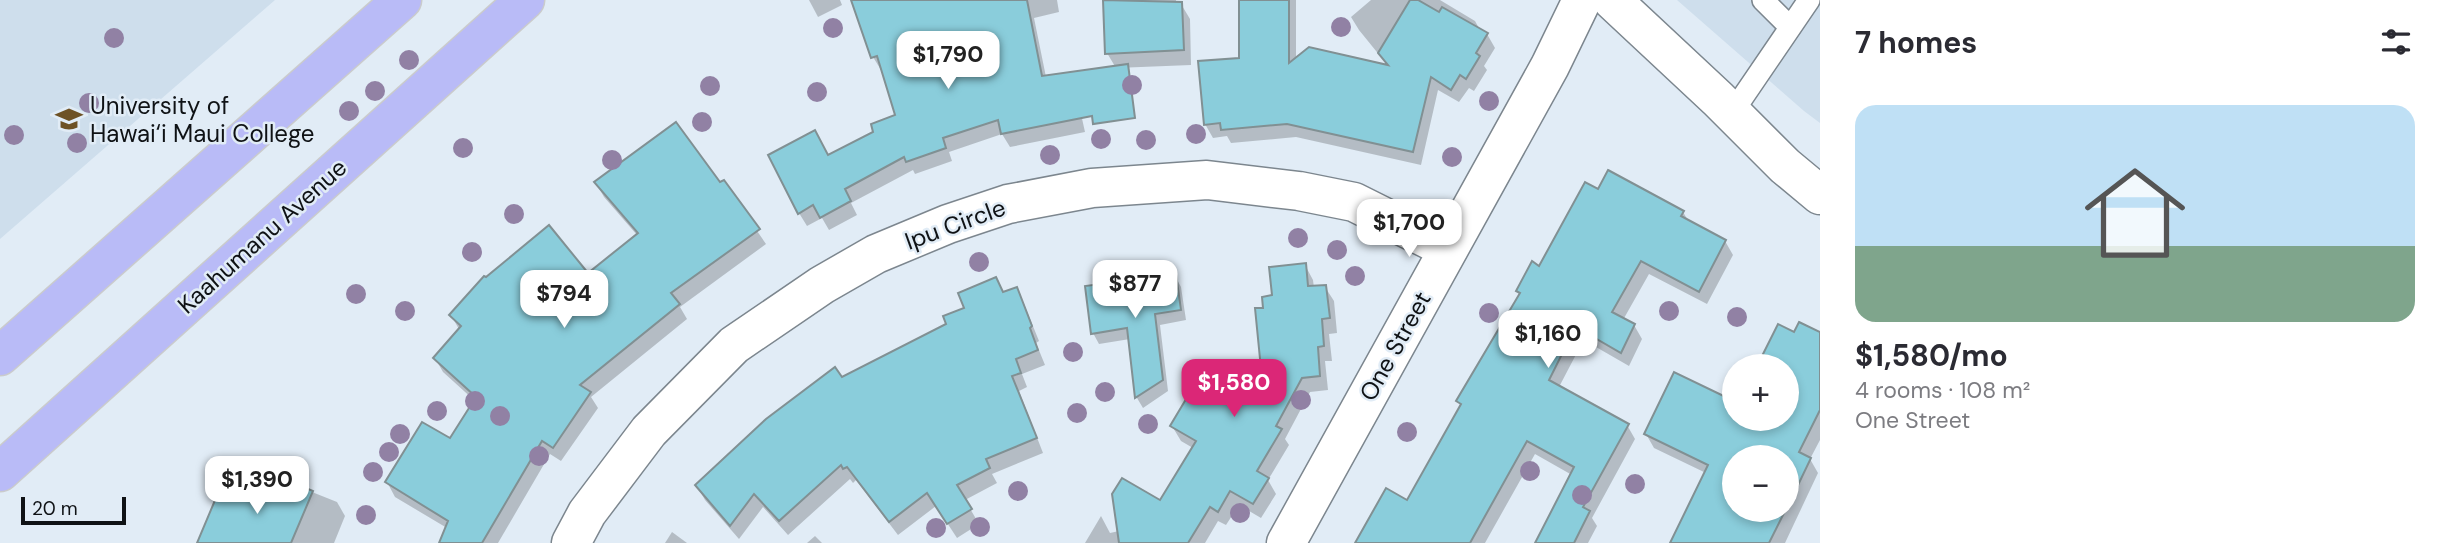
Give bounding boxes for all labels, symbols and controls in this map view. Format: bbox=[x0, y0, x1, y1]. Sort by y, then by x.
text: 7 homes bbox=[1855, 23, 1977, 62]
icon: filters bbox=[2377, 23, 2415, 61]
pin: $1,790 bbox=[891, 32, 1005, 91]
text: $1,790 bbox=[913, 39, 983, 69]
place label: University of Hawai‘i Maui College bbox=[90, 90, 314, 149]
school or university icon: University of Hawai‘i Maui College bbox=[54, 104, 84, 134]
icon: home bbox=[2072, 150, 2198, 276]
street label: Kaahumanu Avenue bbox=[171, 152, 353, 320]
street label: Ipu Circle bbox=[900, 191, 1010, 257]
pin: $1,700 bbox=[1352, 200, 1466, 259]
text: $1,700 bbox=[1373, 207, 1445, 237]
pin: $877 bbox=[1094, 260, 1176, 320]
text: $877 bbox=[1109, 268, 1161, 298]
pin: $794 bbox=[523, 270, 605, 330]
text: $794 bbox=[536, 278, 592, 308]
street label: One Street bbox=[1352, 286, 1438, 406]
pin: $1,160 bbox=[1491, 310, 1605, 370]
text: $1,160 bbox=[1514, 318, 1582, 348]
text: $1,580/mo bbox=[1855, 336, 2008, 375]
map controls bbox=[1722, 354, 1799, 522]
button: + bbox=[1722, 354, 1799, 431]
pin: $1,580 bbox=[1177, 360, 1291, 419]
text: $1,580 bbox=[1198, 367, 1270, 397]
text: 4 rooms · 108 m² bbox=[1855, 375, 2030, 405]
text: One Street bbox=[1855, 405, 1970, 435]
button: − bbox=[1722, 445, 1799, 522]
pin: $1,390 bbox=[200, 456, 314, 516]
text: $1,390 bbox=[221, 464, 293, 494]
scale bar bbox=[21, 494, 126, 526]
text: 20 m bbox=[32, 496, 78, 521]

